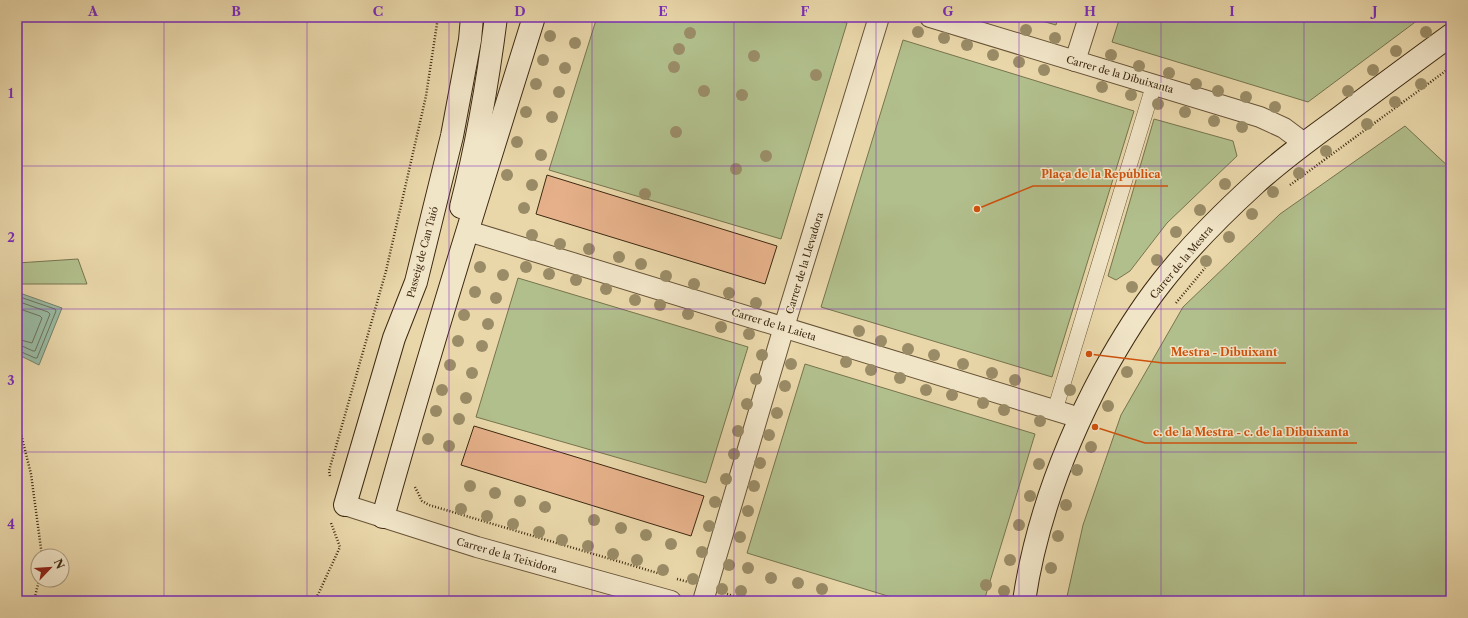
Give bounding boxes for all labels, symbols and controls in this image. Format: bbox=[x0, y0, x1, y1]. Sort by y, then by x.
text: A bbox=[87, 3, 99, 19]
text: B bbox=[231, 3, 241, 19]
text: C bbox=[373, 3, 383, 19]
text: D bbox=[514, 3, 526, 19]
text: E bbox=[658, 3, 668, 19]
text: F bbox=[801, 3, 810, 19]
text: G bbox=[942, 3, 954, 19]
text: H bbox=[1084, 3, 1096, 19]
text: I bbox=[1229, 3, 1235, 19]
text: J bbox=[1370, 3, 1378, 19]
street label: Carrer de la Dibuixanta bbox=[1065, 53, 1176, 96]
text: 1 bbox=[8, 85, 14, 101]
callout: Plaça de la República bbox=[1033, 163, 1168, 186]
text: Plaça de la República bbox=[1041, 167, 1161, 181]
street label: Passeig de Can Taió bbox=[404, 205, 441, 299]
street label: Carrer de la Llevadora bbox=[783, 210, 826, 316]
street label: Carrer de la Mestra bbox=[1147, 223, 1216, 302]
text: 2 bbox=[7, 229, 15, 245]
street label: Carrer de la Laieta bbox=[730, 305, 819, 344]
callout: Mestra - Dibuixant bbox=[1163, 340, 1286, 363]
text: Mestra - Dibuixant bbox=[1171, 345, 1278, 359]
text: 3 bbox=[7, 372, 15, 388]
callout: c. de la Mestra - c. de la Dibuixanta bbox=[1145, 420, 1357, 443]
text: c. de la Mestra - c. de la Dibuixanta bbox=[1153, 425, 1350, 439]
text: 4 bbox=[7, 516, 15, 532]
street label: Carrer de la Teixidora bbox=[455, 535, 559, 576]
north arrow bbox=[30, 548, 70, 588]
text: N bbox=[51, 556, 68, 571]

